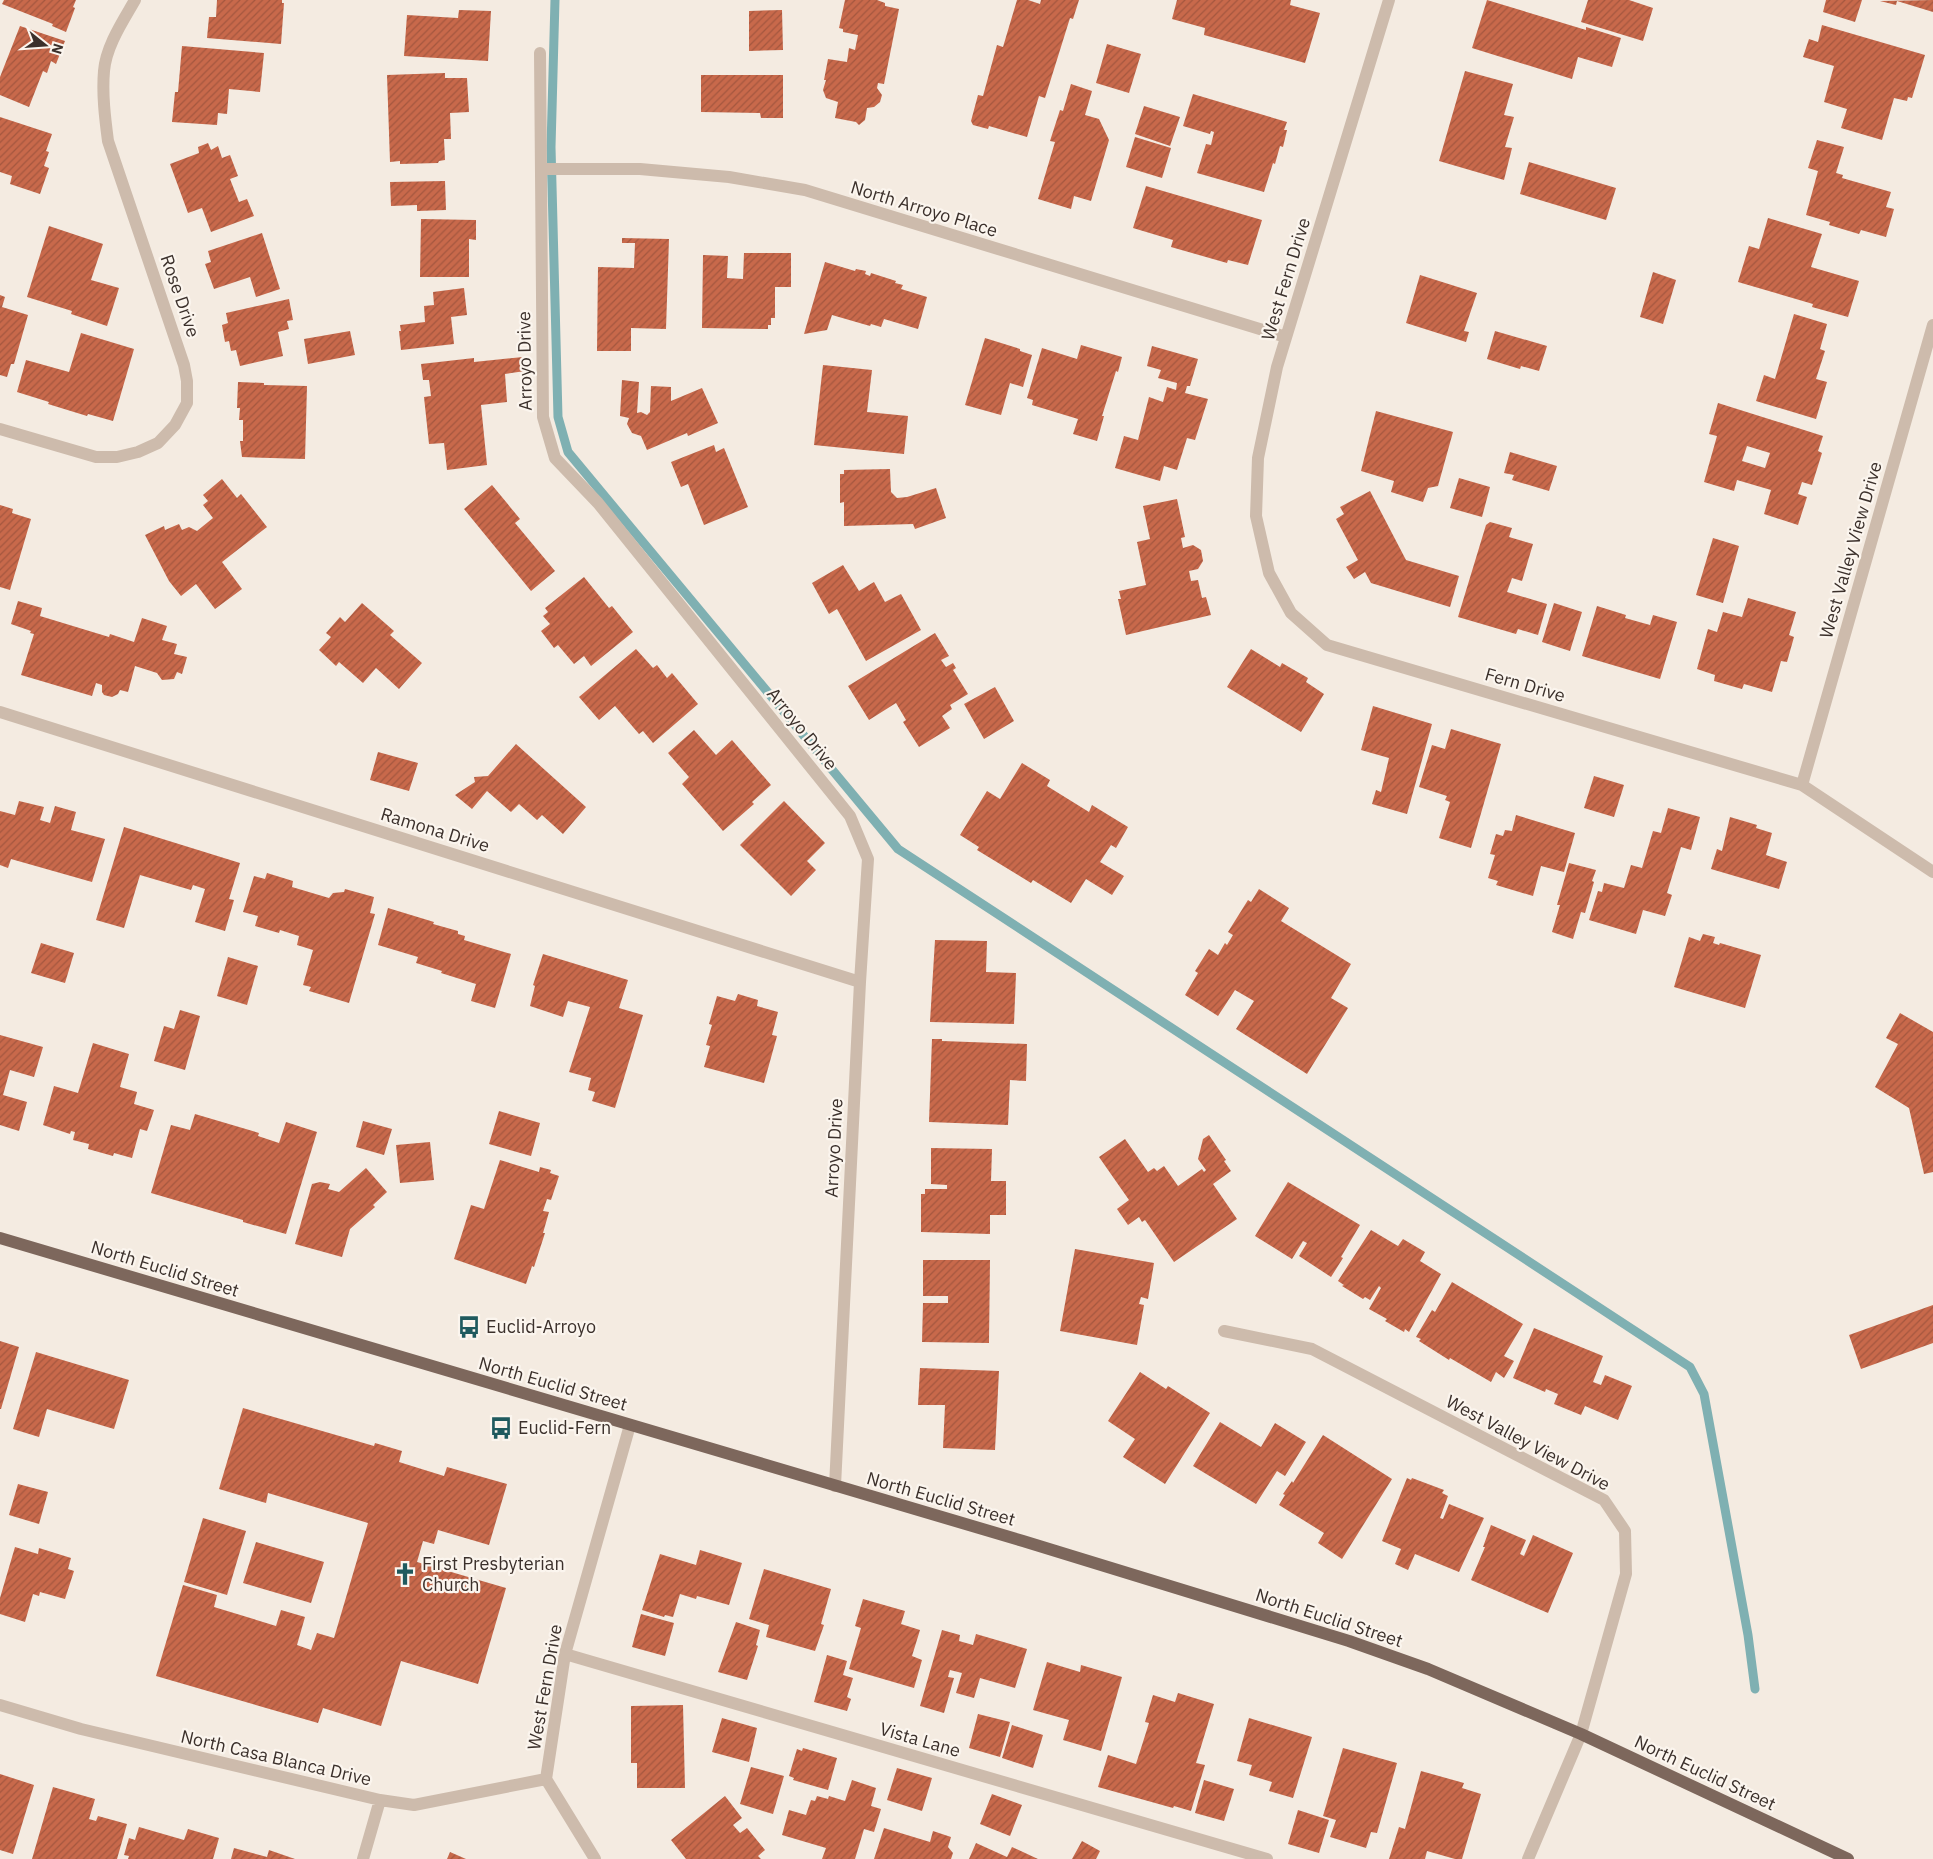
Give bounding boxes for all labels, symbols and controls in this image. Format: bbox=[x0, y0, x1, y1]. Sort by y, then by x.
north arrow bbox=[20, 20, 70, 70]
text: N bbox=[47, 41, 68, 56]
street label: North Arroyo Place bbox=[848, 175, 1000, 242]
street label: West Fern Drive bbox=[1256, 215, 1315, 343]
street label: Rose Drive bbox=[156, 251, 205, 340]
street label: Arroyo Drive bbox=[512, 311, 537, 411]
street label: West Valley View Drive bbox=[1814, 459, 1887, 641]
street label: Fern Drive bbox=[1482, 662, 1568, 707]
street label: Arroyo Drive bbox=[762, 683, 843, 775]
street label: Ramona Drive bbox=[378, 802, 492, 857]
street label: Arroyo Drive bbox=[819, 1098, 848, 1198]
street label: North Euclid Street bbox=[88, 1235, 242, 1302]
bus stop icon: Euclid-Arroyo bbox=[456, 1314, 482, 1340]
place label: Euclid-Arroyo bbox=[486, 1315, 596, 1338]
street label: North Euclid Street bbox=[476, 1351, 630, 1416]
street label: West Valley View Drive bbox=[1442, 1390, 1614, 1496]
bus stop icon: Euclid-Fern bbox=[488, 1415, 514, 1441]
place label: Euclid-Fern bbox=[518, 1416, 611, 1439]
street label: North Euclid Street bbox=[864, 1466, 1018, 1531]
place label: First Presbyterian Church bbox=[422, 1552, 565, 1596]
church icon: First Presbyterian Church bbox=[392, 1561, 418, 1587]
street label: North Euclid Street bbox=[1253, 1583, 1406, 1652]
street label: West Fern Drive bbox=[522, 1622, 567, 1752]
street label: Vista Lane bbox=[877, 1717, 963, 1762]
street label: North Casa Blanca Drive bbox=[179, 1724, 374, 1791]
street label: North Euclid Street bbox=[1631, 1730, 1780, 1815]

